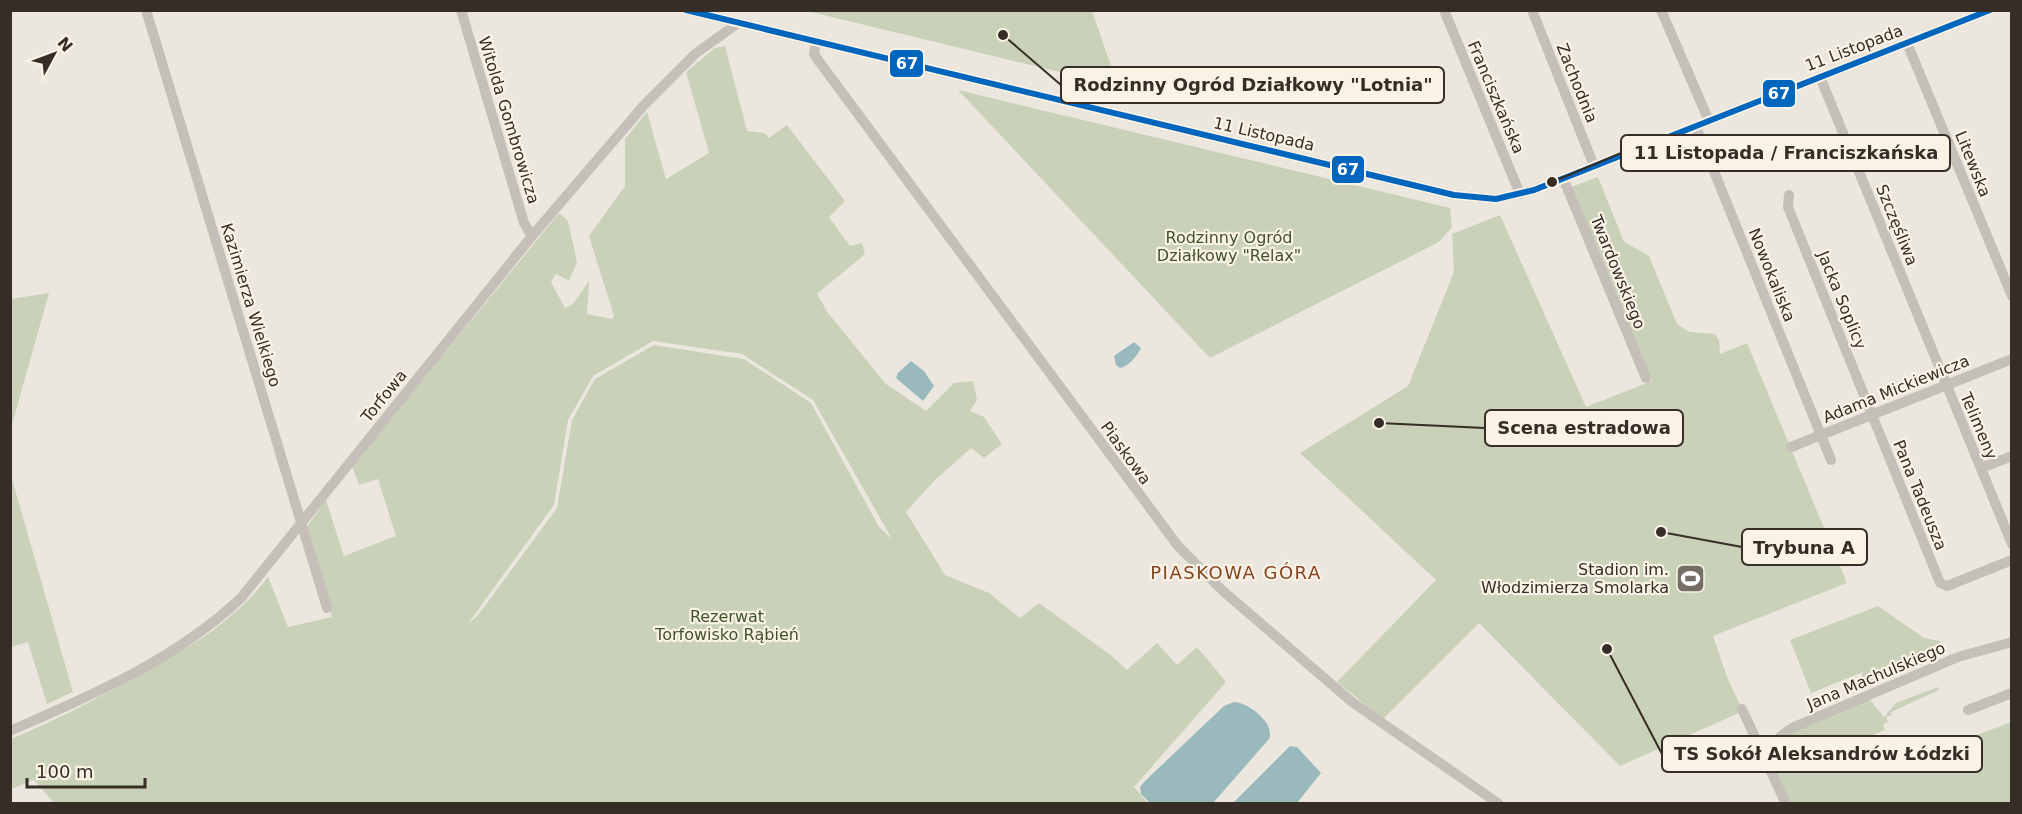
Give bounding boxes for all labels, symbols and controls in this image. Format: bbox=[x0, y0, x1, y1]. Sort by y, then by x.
street label: 11 Listopada bbox=[1802, 21, 1906, 75]
north arrow bbox=[24, 24, 84, 84]
text: N bbox=[53, 33, 77, 56]
street label: Witolda Gombrowicza bbox=[474, 34, 544, 206]
street label: Franciszkańska bbox=[1464, 38, 1528, 156]
street label: Zachodnia bbox=[1552, 40, 1602, 126]
line badge: 67 bbox=[889, 49, 924, 78]
text: 67 bbox=[896, 54, 918, 73]
callout: Rodzinny Ogród Działkowy "Lotnia" bbox=[1061, 67, 1444, 103]
text: Rodzinny Ogród Działkowy "Lotnia" bbox=[1073, 74, 1433, 95]
line badge: 67 bbox=[1762, 79, 1796, 108]
text: 67 bbox=[1768, 84, 1790, 103]
street label: 11 Listopada bbox=[1212, 113, 1316, 155]
street label: Litewska bbox=[1951, 128, 1995, 200]
callout: 11 Listopada / Franciszkańska bbox=[1621, 135, 1950, 171]
text: 11 Listopada / Franciszkańska bbox=[1634, 142, 1938, 163]
line badge: 67 bbox=[1331, 155, 1365, 184]
text: 67 bbox=[1337, 160, 1359, 179]
street label: Szczęśliwa bbox=[1872, 182, 1922, 268]
street label: Twardowskiego bbox=[1586, 211, 1650, 332]
street label: Kazimierza Wielkiego bbox=[217, 221, 285, 389]
street label: Nowokaliska bbox=[1745, 225, 1799, 325]
park label: Rodzinny Ogród Działkowy "Relax" bbox=[1157, 228, 1301, 265]
street label: Jacka Soplicy bbox=[1813, 247, 1870, 352]
street label: Adama Mickiewicza bbox=[1820, 351, 1972, 427]
street label: Torfowa bbox=[357, 366, 411, 427]
street label: Telimeny bbox=[1956, 389, 2002, 462]
callout: Scena estradowa bbox=[1485, 410, 1683, 446]
text: Scena estradowa bbox=[1497, 417, 1671, 438]
street label: Piaskowa bbox=[1097, 418, 1155, 488]
street label: Pana Tadeusza bbox=[1889, 437, 1951, 553]
callout: Trybuna A bbox=[1742, 529, 1867, 565]
text: Trybuna A bbox=[1753, 537, 1855, 558]
place label: Stadion im. Włodzimierza Smolarka bbox=[1481, 560, 1669, 597]
district label: PIASKOWA GÓRA bbox=[1150, 562, 1322, 583]
sports icon: Stadion im. Włodzimierza Smolarka bbox=[1674, 562, 1706, 594]
park label: Rezerwat Torfowisko Rąbień bbox=[654, 607, 799, 644]
street label: Jana Machulskiego bbox=[1803, 638, 1948, 714]
callout: TS Sokół Aleksandrów Łódzki bbox=[1662, 736, 1982, 772]
text: TS Sokół Aleksandrów Łódzki bbox=[1674, 743, 1970, 764]
scale bar bbox=[27, 751, 146, 789]
text: 100 m bbox=[36, 761, 94, 782]

